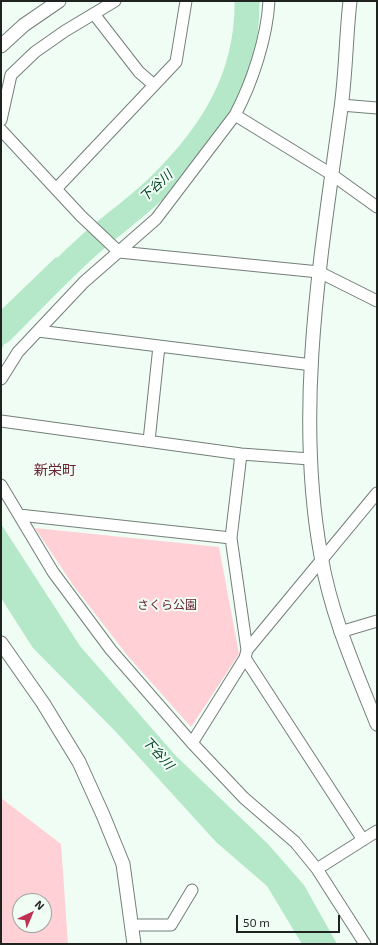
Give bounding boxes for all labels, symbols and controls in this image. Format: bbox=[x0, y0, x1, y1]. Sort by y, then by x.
water label: 下谷川 bbox=[136, 167, 176, 205]
district label: 新栄町 bbox=[34, 462, 76, 478]
park label: さくら公園 bbox=[137, 598, 197, 612]
water label: 下谷川 bbox=[139, 733, 177, 773]
north arrow bbox=[12, 893, 52, 933]
text: N bbox=[33, 897, 47, 912]
scale bar bbox=[238, 907, 342, 933]
text: 50 m bbox=[243, 915, 270, 929]

